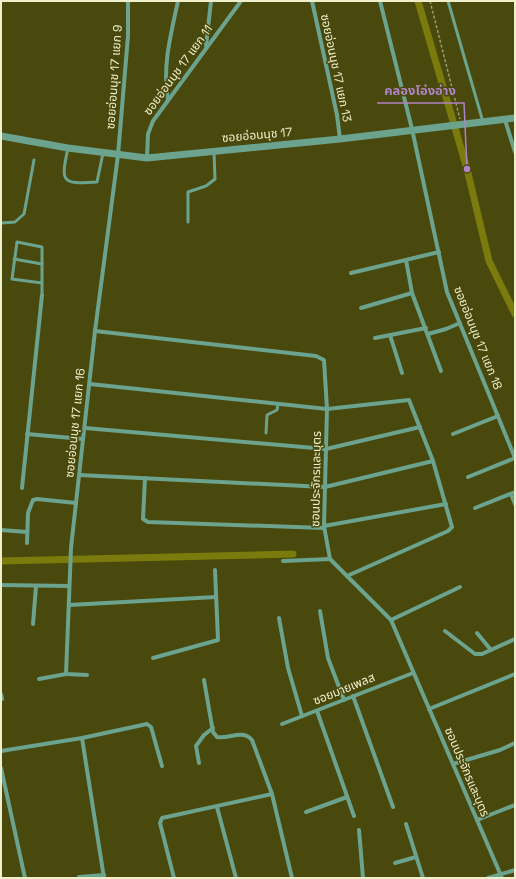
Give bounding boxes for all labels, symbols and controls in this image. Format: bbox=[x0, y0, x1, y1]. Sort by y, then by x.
street label: ซอยอ่อนนุช 17 แยก 13 bbox=[317, 13, 355, 123]
street label: ซอยอ่อนนุช 17 แยก 11 bbox=[140, 22, 216, 118]
street label: ซอยอ่อนนุช 17 แยก 9 bbox=[102, 24, 126, 130]
callout: คลองโอ่งอ่าง bbox=[377, 78, 464, 103]
text: คลองโอ่งอ่าง bbox=[384, 82, 456, 99]
street label: ซอยอ่อนนุช 17 bbox=[221, 124, 293, 146]
street label: ซอยอ่อนนุช 17 แยก 18 bbox=[450, 284, 506, 392]
street label: ซอยอ่อนนุช 17 แยก 16 bbox=[61, 367, 89, 479]
street label: ซอนประจักรและบุตร bbox=[307, 431, 325, 527]
street label: ซอยมายเพลส bbox=[311, 669, 377, 709]
street label: ซอนประจักรและบุตร bbox=[441, 725, 493, 819]

